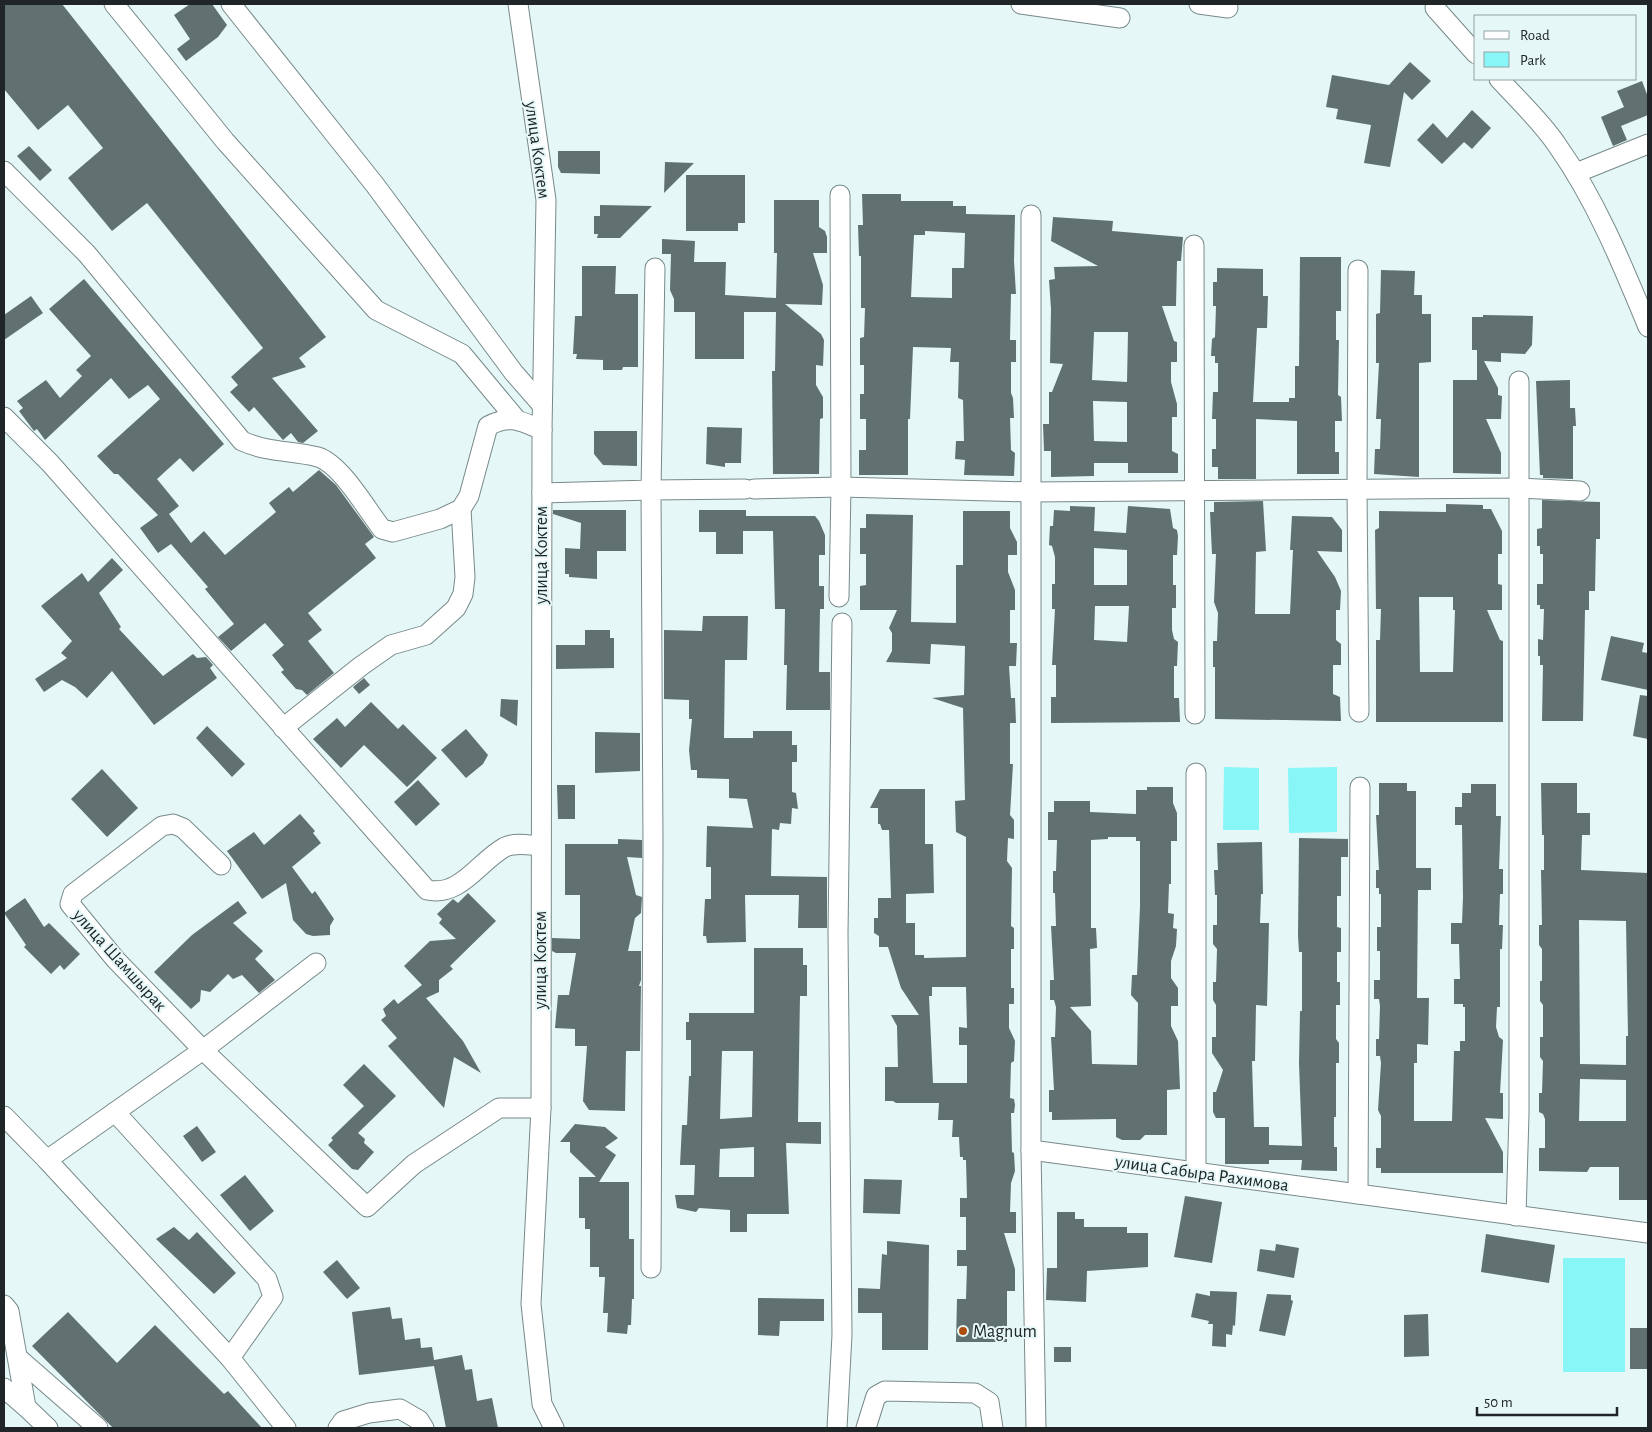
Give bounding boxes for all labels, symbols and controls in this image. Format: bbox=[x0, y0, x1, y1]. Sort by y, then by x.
legend bbox=[1474, 15, 1637, 80]
text: Road bbox=[1520, 28, 1550, 43]
text: Park bbox=[1520, 53, 1546, 68]
street label: улица Коктем bbox=[521, 99, 553, 200]
street label: улица Коктем bbox=[533, 506, 551, 605]
street label: улица Шамшырак bbox=[68, 905, 170, 1016]
street label: улица Коктем bbox=[532, 911, 550, 1010]
street label: улица Сабыра Рахимова bbox=[1113, 1152, 1290, 1195]
place label: Magnum bbox=[973, 1323, 1037, 1341]
marker: Magnum bbox=[957, 1325, 969, 1337]
scale bar bbox=[1477, 1384, 1617, 1416]
text: 50 m bbox=[1484, 1395, 1513, 1410]

